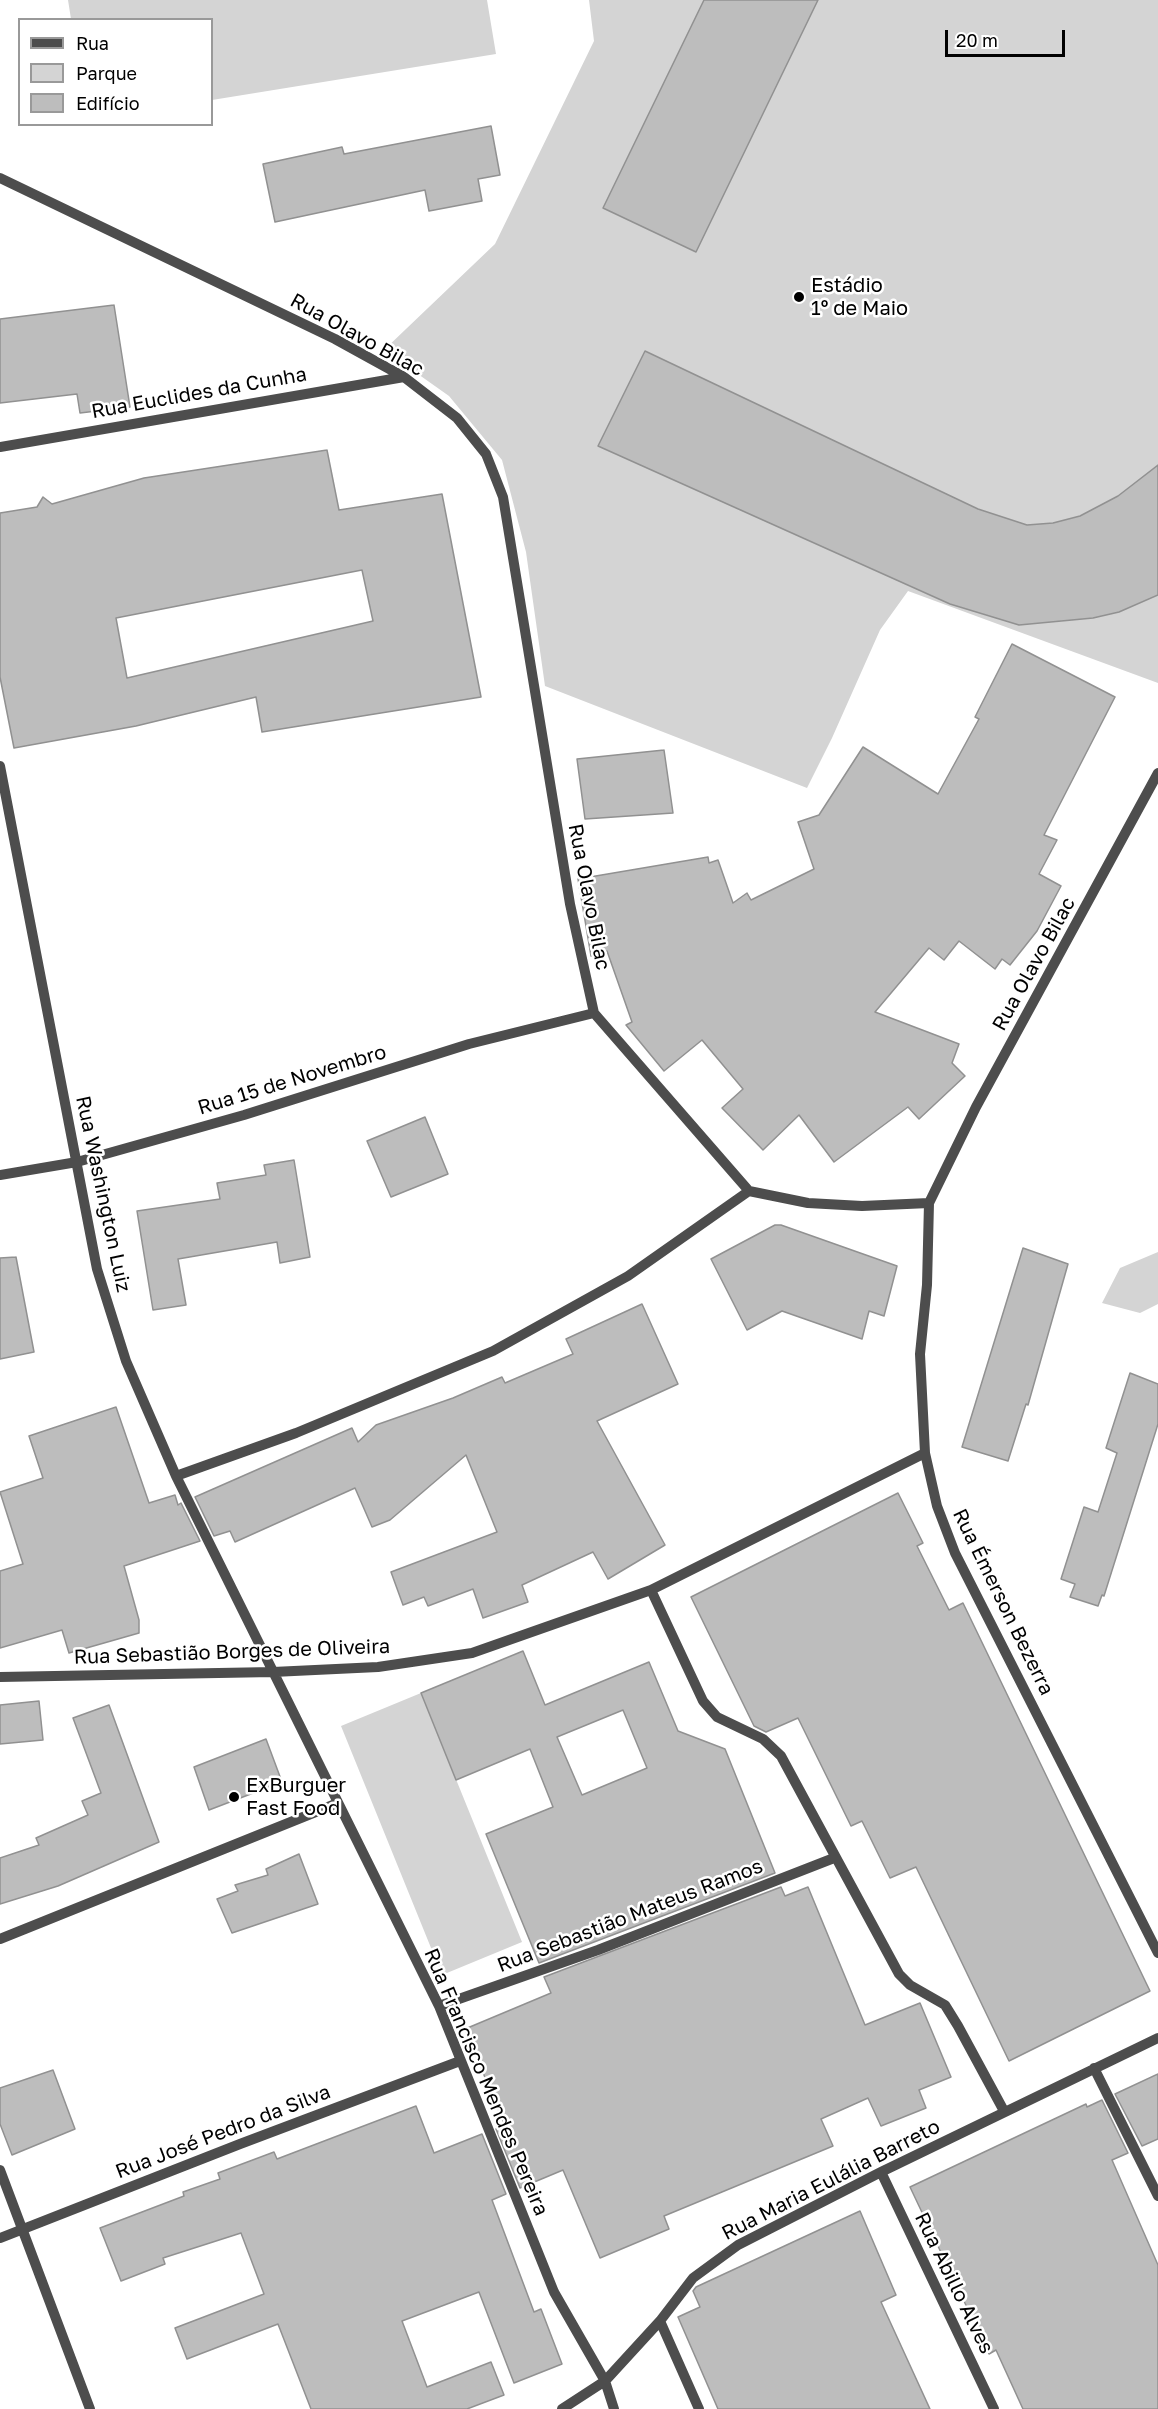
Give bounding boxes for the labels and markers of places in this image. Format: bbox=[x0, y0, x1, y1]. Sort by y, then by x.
place label: Estádio 1º de Maio bbox=[811, 274, 908, 321]
marker: Estádio 1º de Maio bbox=[792, 290, 806, 304]
place label: ExBurguer Fast Food bbox=[246, 1774, 346, 1821]
marker: ExBurguer Fast Food bbox=[227, 1790, 241, 1804]

